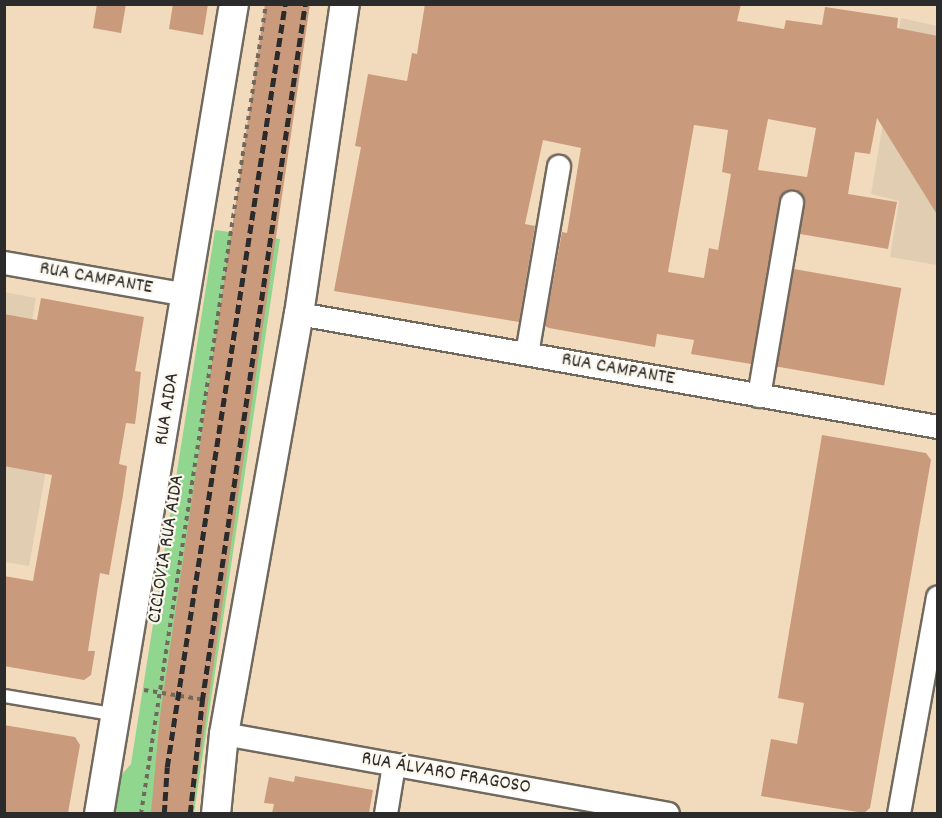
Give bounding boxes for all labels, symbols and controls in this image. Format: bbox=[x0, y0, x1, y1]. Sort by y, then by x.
street label: RUA CAMPANTE bbox=[38, 257, 154, 301]
street label: RUA CAMPANTE bbox=[560, 348, 676, 392]
street label: RUA AIDA bbox=[150, 371, 186, 447]
street label: CICLOVIA RUA AIDA bbox=[143, 473, 191, 625]
street label: RUA ÁLVARO FRAGOSO bbox=[360, 747, 532, 801]

